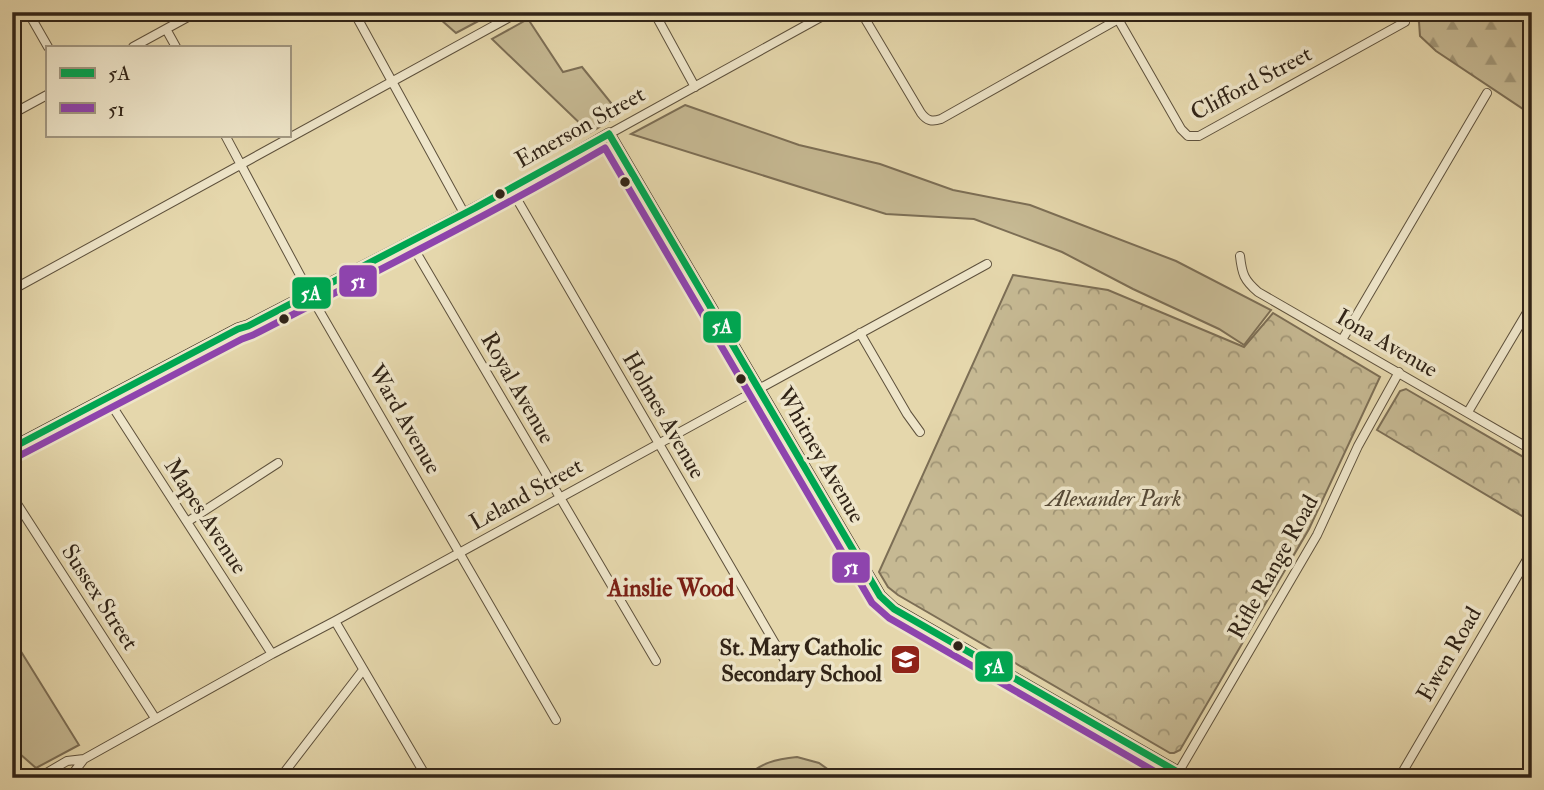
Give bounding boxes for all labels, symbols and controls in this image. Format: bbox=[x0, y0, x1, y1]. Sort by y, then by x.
street label: Clifford Street bbox=[1185, 39, 1317, 127]
legend bbox=[46, 46, 290, 136]
text: 5A bbox=[108, 60, 131, 87]
street label: Emerson Street bbox=[510, 80, 650, 174]
text: 51 bbox=[108, 96, 125, 123]
unlabelled marker bbox=[618, 175, 632, 189]
unlabelled marker bbox=[493, 187, 507, 201]
line badge: 51 bbox=[338, 264, 378, 298]
text: 51 bbox=[350, 270, 366, 294]
line badge: 5A bbox=[291, 276, 332, 310]
text: 5A bbox=[301, 282, 322, 306]
street label: Iona Avenue bbox=[1331, 302, 1443, 384]
line badge: 5A bbox=[702, 310, 742, 344]
unlabelled marker bbox=[277, 312, 291, 326]
text: 5A bbox=[712, 315, 733, 339]
street label: Royal Avenue bbox=[474, 327, 562, 449]
street label: Holmes Avenue bbox=[616, 346, 712, 484]
street label: Ward Avenue bbox=[361, 358, 448, 479]
unlabelled marker bbox=[734, 372, 748, 386]
street label: Whitney Avenue bbox=[770, 381, 872, 528]
street label: Leland Street bbox=[464, 451, 588, 537]
street label: Mapes Avenue bbox=[157, 453, 254, 580]
park label: Alexander Park bbox=[1043, 484, 1182, 513]
street label: Rifle Range Road bbox=[1221, 490, 1325, 644]
street label: Sussex Street bbox=[55, 539, 145, 655]
line badge: 51 bbox=[831, 551, 871, 584]
text: 51 bbox=[843, 556, 859, 580]
district label: Ainslie Wood bbox=[607, 573, 735, 604]
street label: Ewen Road bbox=[1410, 601, 1488, 707]
place label: St. Mary Catholic Secondary School bbox=[719, 633, 883, 689]
unlabelled marker bbox=[951, 639, 965, 653]
school or university icon: St. Mary Catholic Secondary School bbox=[888, 643, 922, 677]
line badge: 5A bbox=[974, 650, 1014, 683]
text: 5A bbox=[984, 655, 1005, 679]

